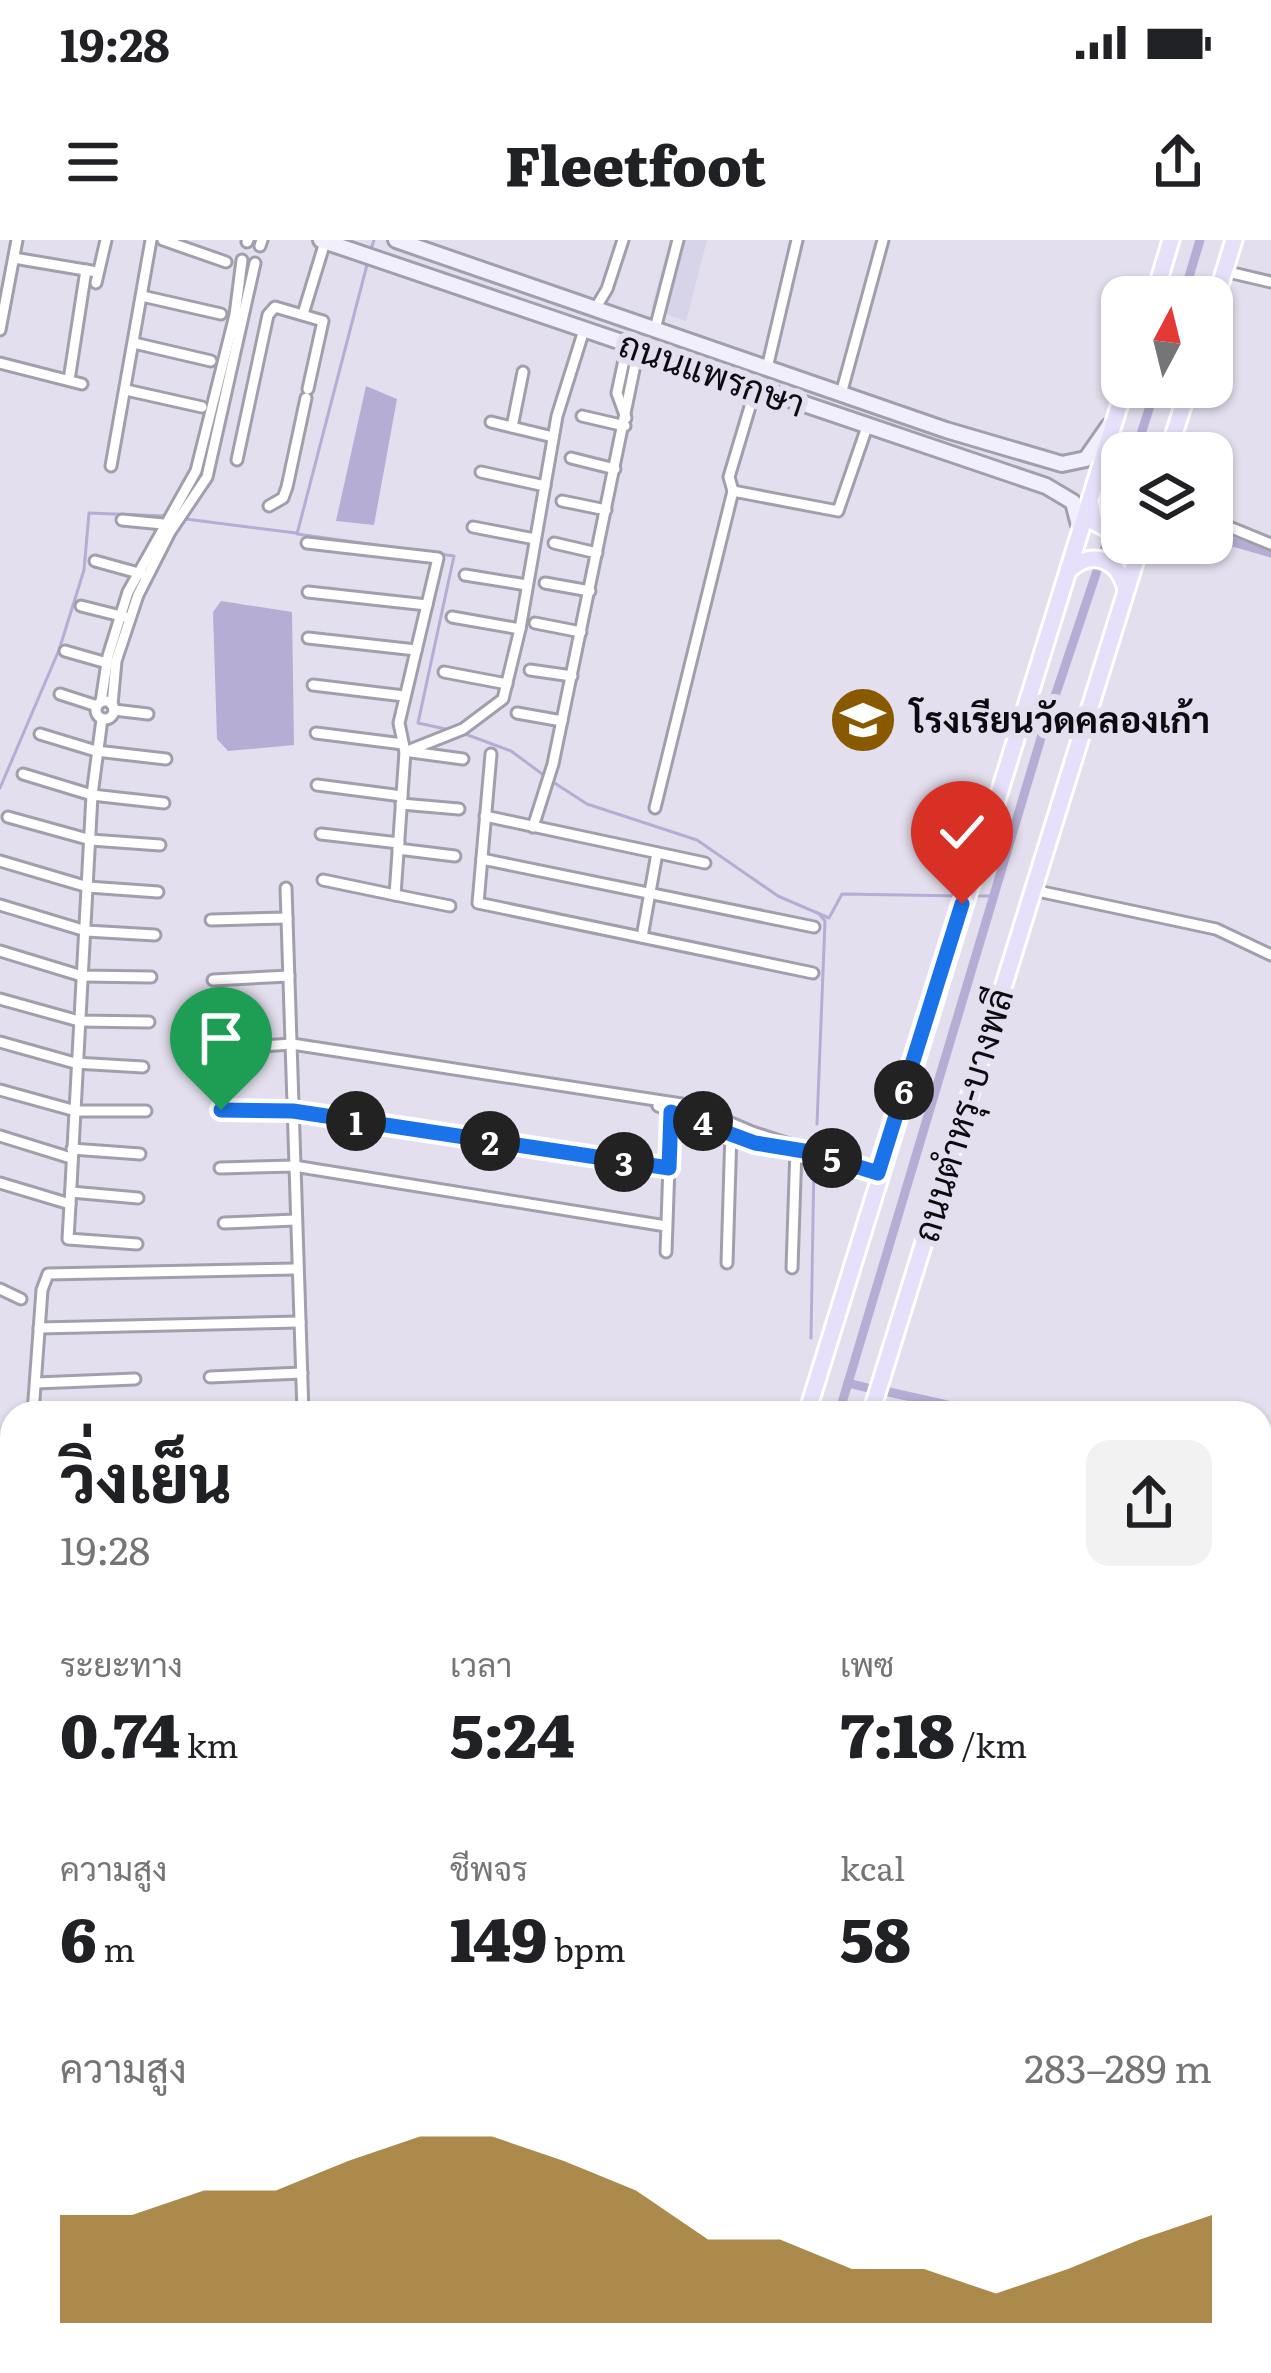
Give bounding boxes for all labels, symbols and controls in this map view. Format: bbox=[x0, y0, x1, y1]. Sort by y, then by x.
text: 19:28 bbox=[60, 9, 170, 76]
text: Fleetfoot bbox=[505, 122, 766, 203]
icon: menu bbox=[60, 129, 126, 195]
icon: share bbox=[1145, 129, 1211, 195]
north arrow bbox=[1101, 276, 1233, 408]
map controls bbox=[1101, 276, 1233, 564]
street label: ถนนแพรกษา bbox=[613, 315, 813, 428]
button: layers bbox=[1101, 432, 1233, 564]
school or university icon: โรงเรียนวัดคลองเก้า bbox=[828, 685, 898, 755]
place label: โรงเรียนวัดคลองเก้า bbox=[908, 691, 1210, 744]
pin bbox=[911, 781, 1013, 904]
icon: check bbox=[929, 799, 995, 865]
street label: ถนนตำหรุ-บางพลี bbox=[897, 981, 1025, 1248]
pin bbox=[170, 987, 272, 1110]
icon: arrive bbox=[188, 1005, 254, 1071]
pin: 6 bbox=[874, 1060, 934, 1120]
text: 6 bbox=[894, 1065, 914, 1114]
pin: 1 bbox=[326, 1091, 386, 1151]
pin: 4 bbox=[673, 1091, 733, 1151]
text: 1 bbox=[349, 1096, 363, 1145]
text: 4 bbox=[693, 1096, 713, 1145]
pin: 2 bbox=[460, 1111, 520, 1171]
text: 2 bbox=[481, 1116, 499, 1165]
pin: 5 bbox=[802, 1128, 862, 1188]
pin: 3 bbox=[594, 1132, 654, 1192]
text: 5 bbox=[823, 1133, 841, 1182]
text: 3 bbox=[615, 1137, 633, 1186]
text: วิ่งเย็น bbox=[60, 1425, 232, 1523]
button: share bbox=[1086, 1440, 1212, 1566]
text: 19:28 bbox=[60, 1519, 150, 1577]
text: ระยะทาง bbox=[60, 1638, 183, 1687]
text: เวลา bbox=[450, 1638, 512, 1687]
text: เพซ bbox=[840, 1638, 894, 1687]
text: 0.74 bbox=[60, 1687, 180, 1776]
text: 5:24 bbox=[450, 1687, 575, 1776]
text: 7:18 bbox=[840, 1687, 955, 1776]
text: km bbox=[180, 1719, 239, 1768]
text: /km bbox=[955, 1719, 1027, 1768]
text: ความสูง bbox=[60, 1842, 167, 1891]
text: ชีพจร bbox=[450, 1842, 528, 1891]
text: kcal bbox=[840, 1842, 905, 1891]
text: 6 bbox=[60, 1891, 97, 1980]
text: 149 bbox=[450, 1891, 547, 1980]
text: 58 bbox=[840, 1891, 911, 1980]
text: m bbox=[97, 1923, 135, 1972]
text: bpm bbox=[547, 1923, 626, 1972]
text: ความสูง bbox=[60, 2037, 187, 2095]
text: 283–289 m bbox=[1024, 2037, 1212, 2095]

